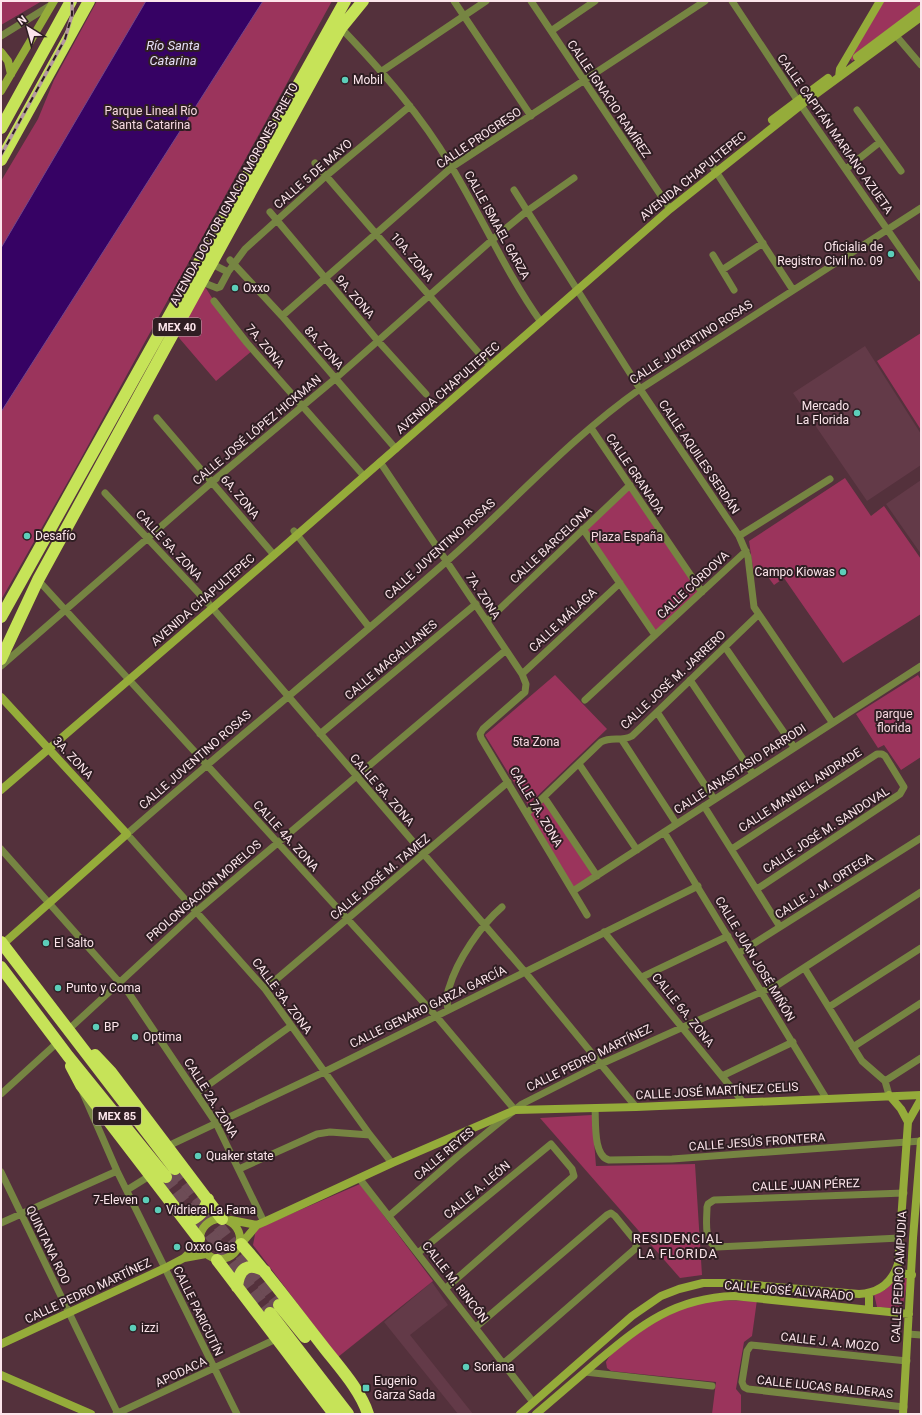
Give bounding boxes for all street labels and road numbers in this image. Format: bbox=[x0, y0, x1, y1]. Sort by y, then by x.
street label: CALLE IGNACIO RAMÍREZ bbox=[564, 37, 654, 160]
street label: CALLE CAPITÁN MARIANO AZUETA bbox=[774, 51, 897, 217]
street label: AVENIDA DOCTOR IGNACIO MORONES PRIETO bbox=[167, 80, 301, 308]
street label: CALLE PROGRESO bbox=[434, 104, 524, 172]
street label: AVENIDA CHAPULTEPEC bbox=[637, 129, 749, 223]
street label: CALLE 5 DE MAYO bbox=[271, 136, 355, 212]
street label: CALLE ISMAEL GARZA bbox=[461, 168, 533, 282]
street label: 10A. ZONA bbox=[388, 230, 437, 284]
street label: 9A. ZONA bbox=[332, 273, 378, 322]
street label: CALLE JUVENTINO ROSAS bbox=[627, 297, 755, 387]
road number: MEX 40 bbox=[153, 318, 201, 336]
street label: 7A. ZONA bbox=[243, 321, 287, 371]
street label: 8A. ZONA bbox=[301, 324, 347, 373]
street label: AVENIDA CHAPULTEPEC bbox=[393, 339, 503, 437]
street label: CALLE JOSÉ LÓPEZ HICKMAN bbox=[189, 371, 324, 488]
street label: CALLE AQUILES SERDÁN bbox=[656, 397, 743, 517]
street label: CALLE GRANADA bbox=[603, 431, 667, 517]
street label: 6A. ZONA bbox=[218, 472, 262, 522]
street label: CALLE JUVENTINO ROSAS bbox=[382, 496, 498, 602]
street label: CALLE BARCELONA bbox=[507, 503, 595, 586]
street label: CALLE 5A. ZONA bbox=[133, 507, 205, 583]
street label: CALLE CÓRDOVA bbox=[654, 547, 732, 622]
street label: AVENIDA CHAPULTEPEC bbox=[148, 551, 258, 649]
street label: 7A. ZONA bbox=[463, 570, 503, 622]
street label: CALLE MÁLAGA bbox=[526, 584, 600, 655]
street label: CALLE MAGALLANES bbox=[342, 617, 440, 703]
street label: CALLE JOSÉ M. JARRERO bbox=[617, 627, 728, 732]
street label: CALLE JUVENTINO ROSAS bbox=[136, 708, 254, 812]
street label: CALLE ANASTASIO PARRODI bbox=[671, 721, 809, 817]
street label: 3A. ZONA bbox=[50, 734, 96, 782]
street label: CALLE MANUEL ANDRADE bbox=[736, 745, 864, 835]
street label: CALLE 5A. ZONA bbox=[347, 751, 417, 829]
street label: CALLE 7A. ZONA bbox=[507, 764, 565, 850]
street label: CALLE JOSÉ M. SANDOVAL bbox=[760, 783, 892, 876]
street label: CALLE 4A. ZONA bbox=[250, 798, 322, 875]
street label: CALLE JOSÉ M. TAMEZ bbox=[327, 831, 433, 923]
street label: PROLONGACIÓN MORELOS bbox=[143, 837, 264, 945]
street label: CALLE J. M. ORTEGA bbox=[772, 850, 876, 922]
street label: CALLE JUAN JOSÉ MIÑÓN bbox=[712, 893, 800, 1024]
street label: CALLE 3A. ZONA bbox=[249, 955, 315, 1037]
street label: CALLE GENARO GARZA GARCÍA bbox=[347, 962, 509, 1051]
street label: CALLE 6A. ZONA bbox=[649, 970, 717, 1050]
street label: CALLE PEDRO MARTÍNEZ bbox=[524, 1021, 654, 1094]
street label: CALLE 2A. ZONA bbox=[181, 1056, 241, 1140]
street label: CALLE JOSÉ MARTÍNEZ CELIS bbox=[635, 1079, 799, 1102]
road number: MEX 85 bbox=[93, 1107, 141, 1125]
street label: CALLE REYES bbox=[411, 1125, 477, 1183]
street label: CALLE JESÚS FRONTERA bbox=[688, 1129, 826, 1154]
street label: CALLE A. LEÓN bbox=[440, 1157, 513, 1222]
street label: CALLE JUAN PÉREZ bbox=[752, 1175, 860, 1194]
street label: QUINTANA ROO bbox=[23, 1203, 73, 1287]
street label: CALLE PEDRO AMPUDIA bbox=[889, 1211, 909, 1343]
street label: CALLE M. RINCÓN bbox=[419, 1238, 492, 1325]
street label: CALLE PEDRO MARTÍNEZ bbox=[22, 1255, 153, 1326]
street label: CALLE PARICUTÍN bbox=[170, 1263, 227, 1358]
street label: CALLE JOSÉ ALVARADO bbox=[724, 1277, 854, 1304]
street label: CALLE J. A. MOZO bbox=[780, 1330, 880, 1354]
street label: APODACA bbox=[153, 1354, 209, 1390]
street label: CALLE LUCAS BALDERAS bbox=[756, 1373, 894, 1401]

